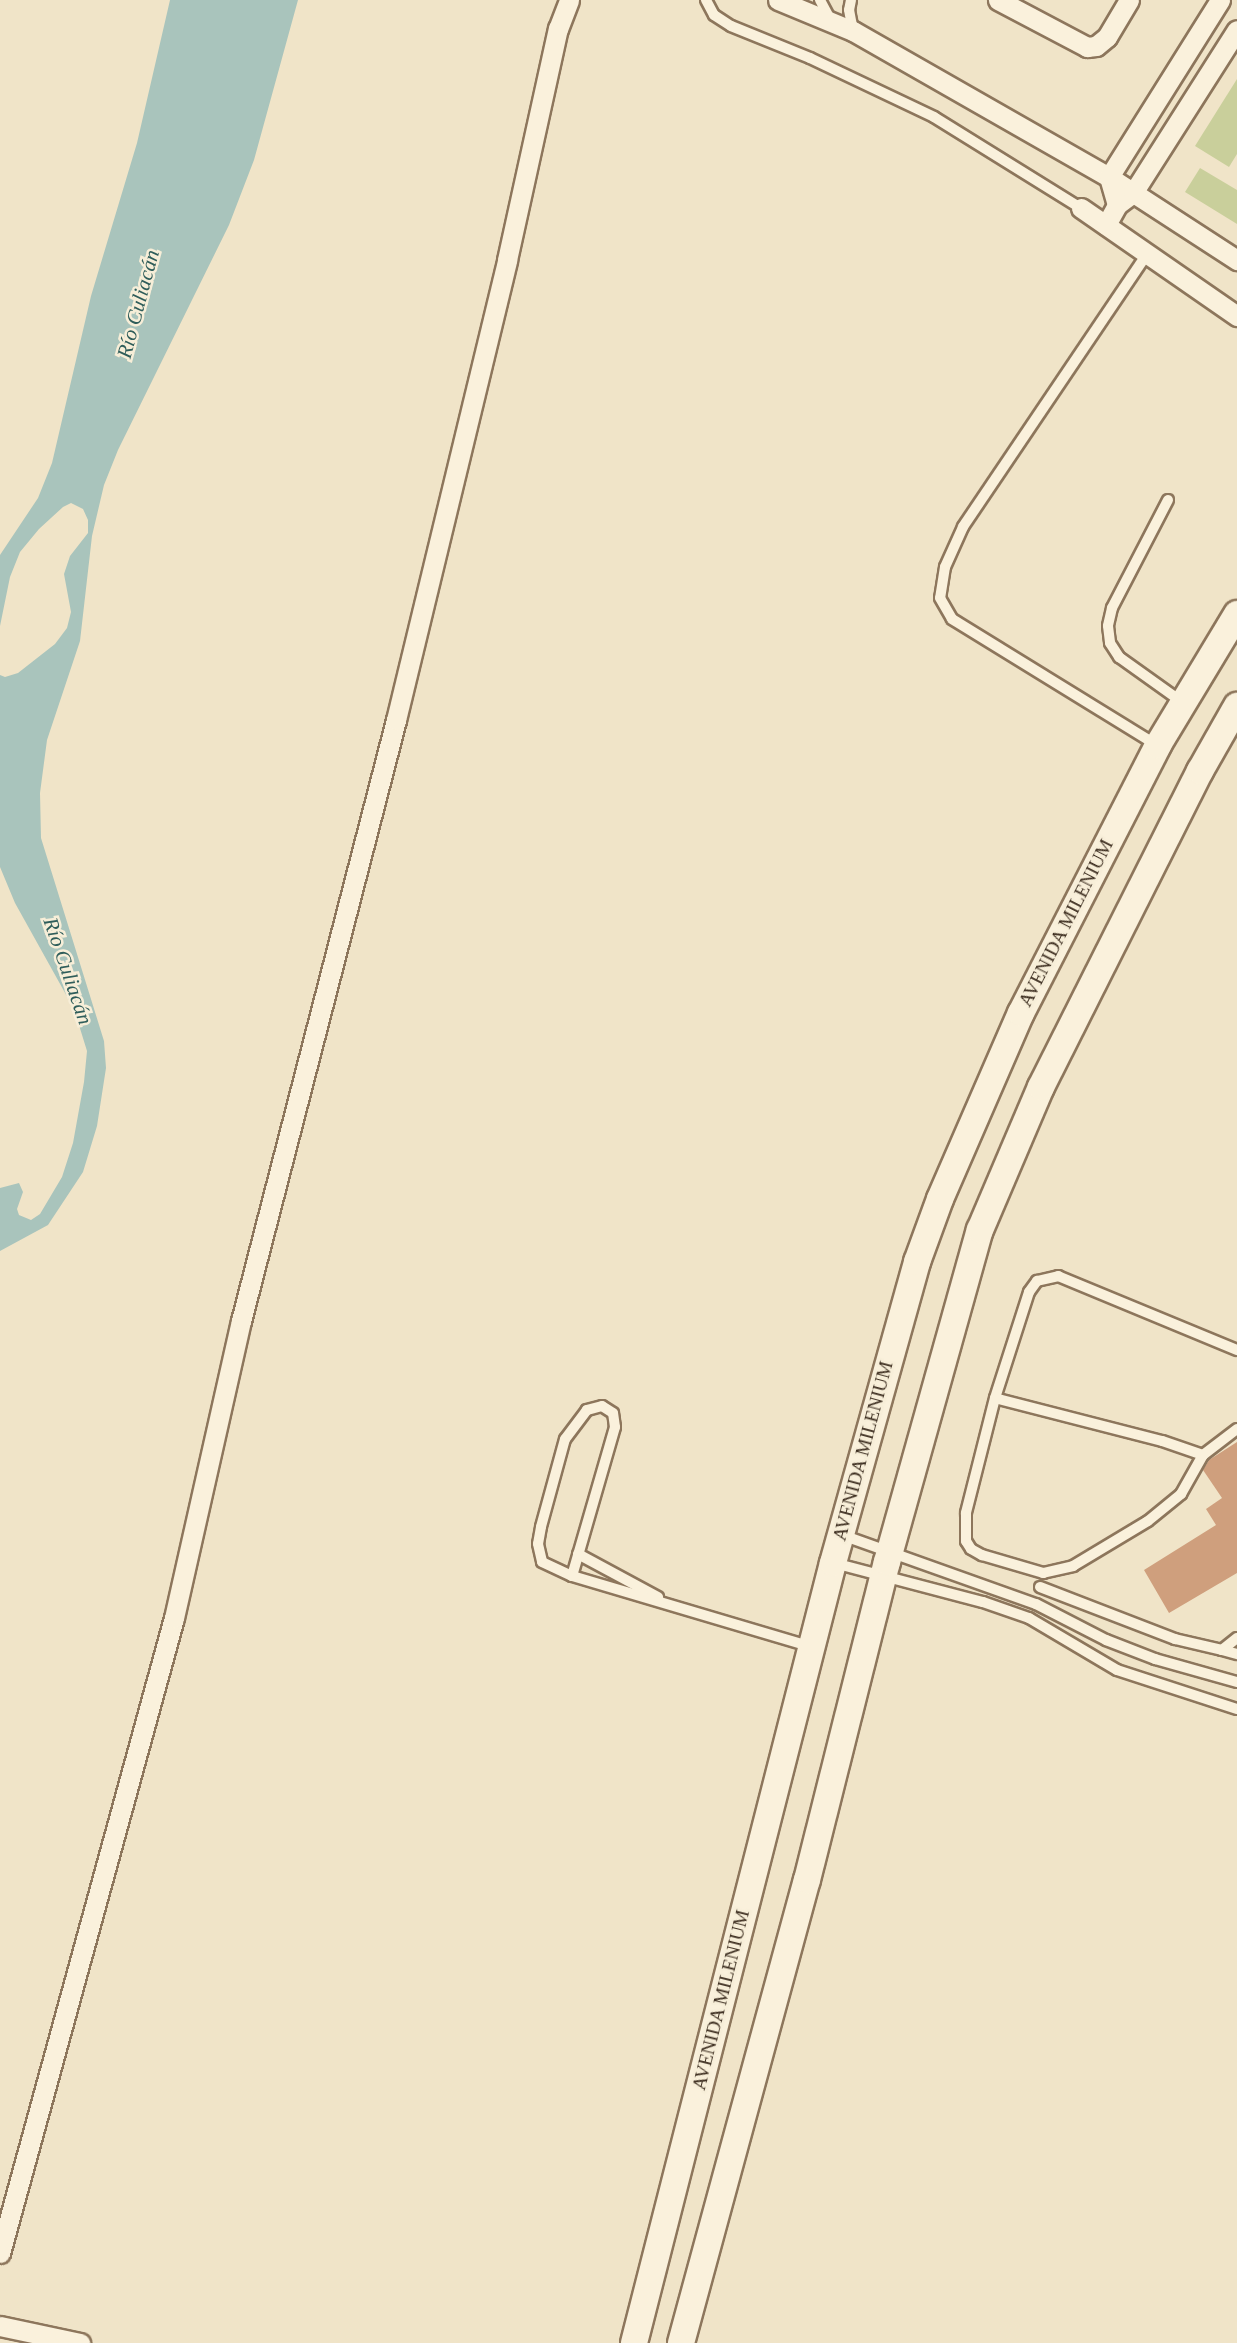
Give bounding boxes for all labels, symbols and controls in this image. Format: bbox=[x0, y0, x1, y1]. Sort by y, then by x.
water label: Río Culiacán bbox=[111, 247, 165, 361]
street label: AVENIDA MILENIUM bbox=[1014, 835, 1118, 1011]
water label: Río Culiacán bbox=[38, 914, 98, 1028]
street label: AVENIDA MILENIUM bbox=[828, 1358, 898, 1544]
street label: AVENIDA MILENIUM bbox=[687, 1907, 755, 2093]

